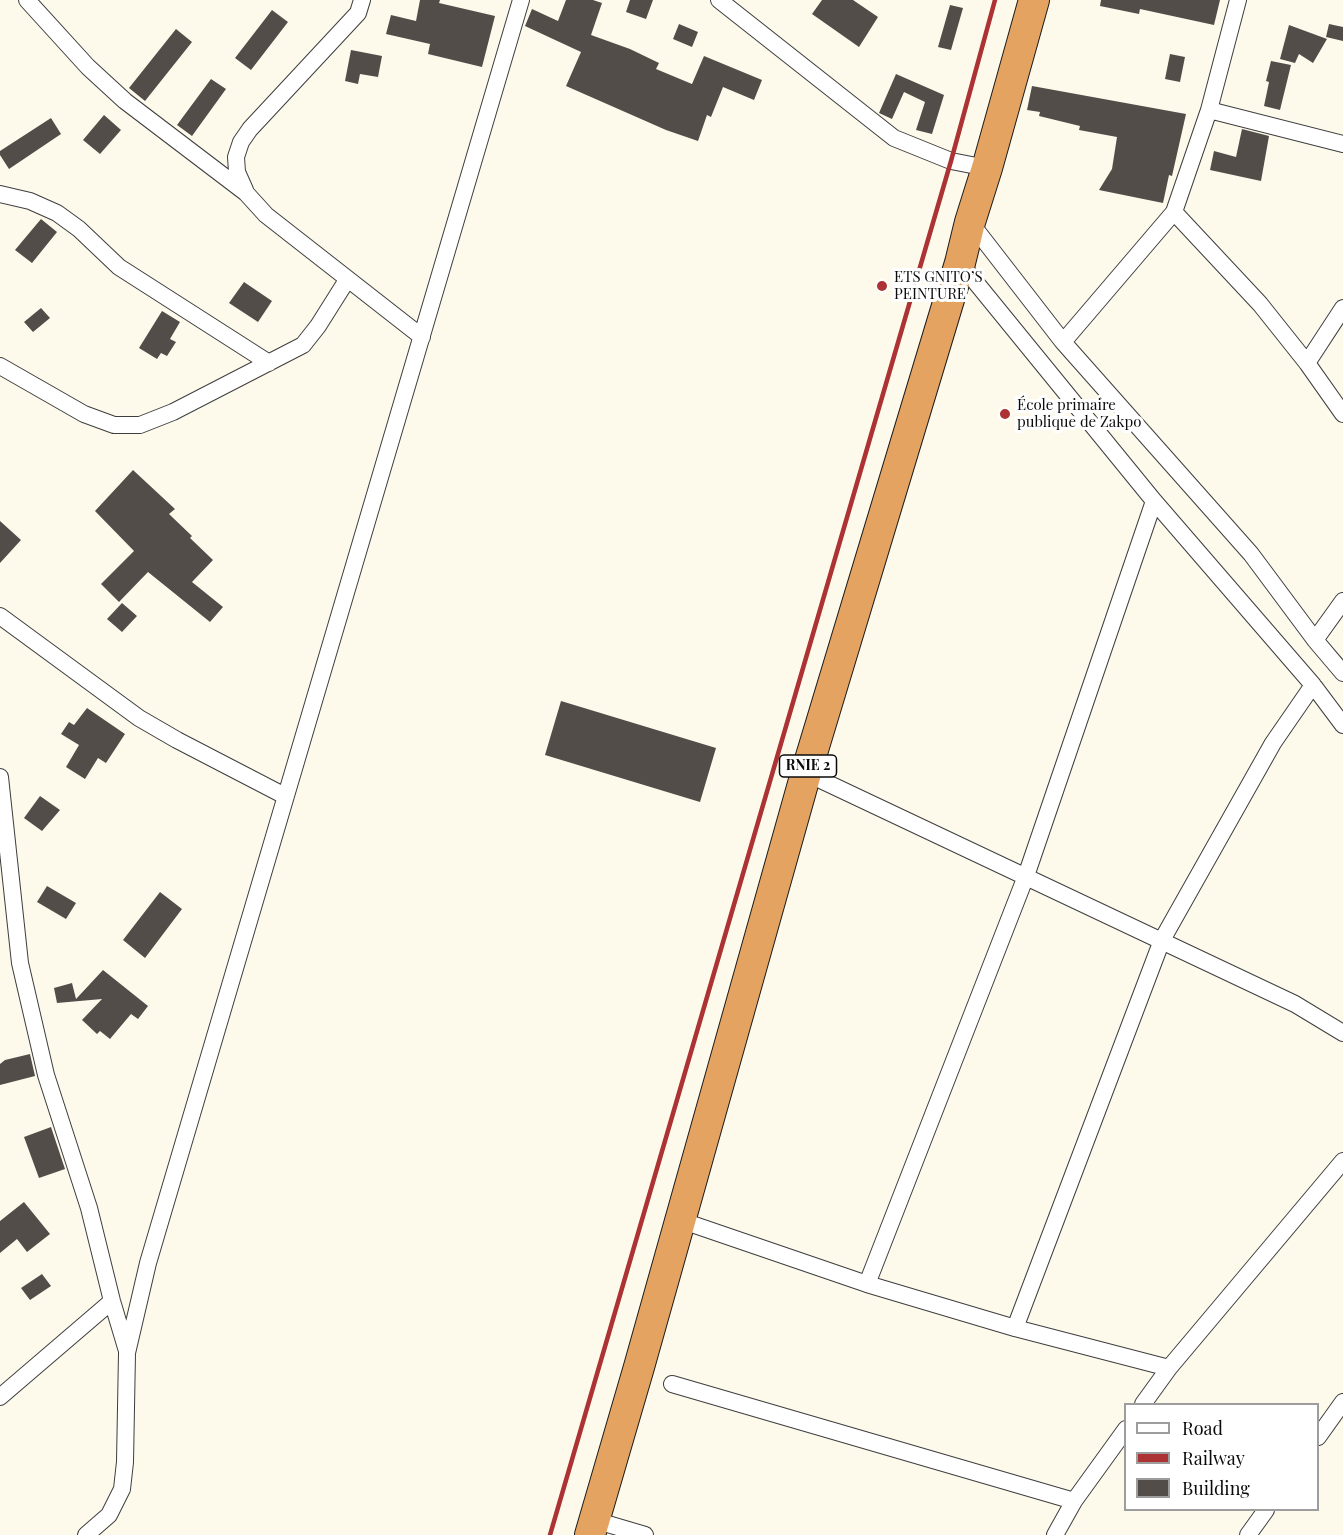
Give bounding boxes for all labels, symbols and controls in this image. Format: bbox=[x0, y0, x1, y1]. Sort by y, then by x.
place label: ETS GNITO’S PEINTURE bbox=[894, 268, 983, 303]
marker: ETS GNITO’S PEINTURE bbox=[875, 279, 889, 293]
place label: École primaire publique de Zakpo bbox=[1017, 396, 1141, 431]
marker: École primaire publique de Zakpo bbox=[998, 407, 1012, 421]
road number: RNIE 2 bbox=[780, 755, 836, 777]
legend bbox=[1124, 1403, 1319, 1511]
text: Road bbox=[1182, 1416, 1223, 1440]
text: Railway bbox=[1182, 1446, 1245, 1470]
text: Building bbox=[1182, 1476, 1250, 1500]

